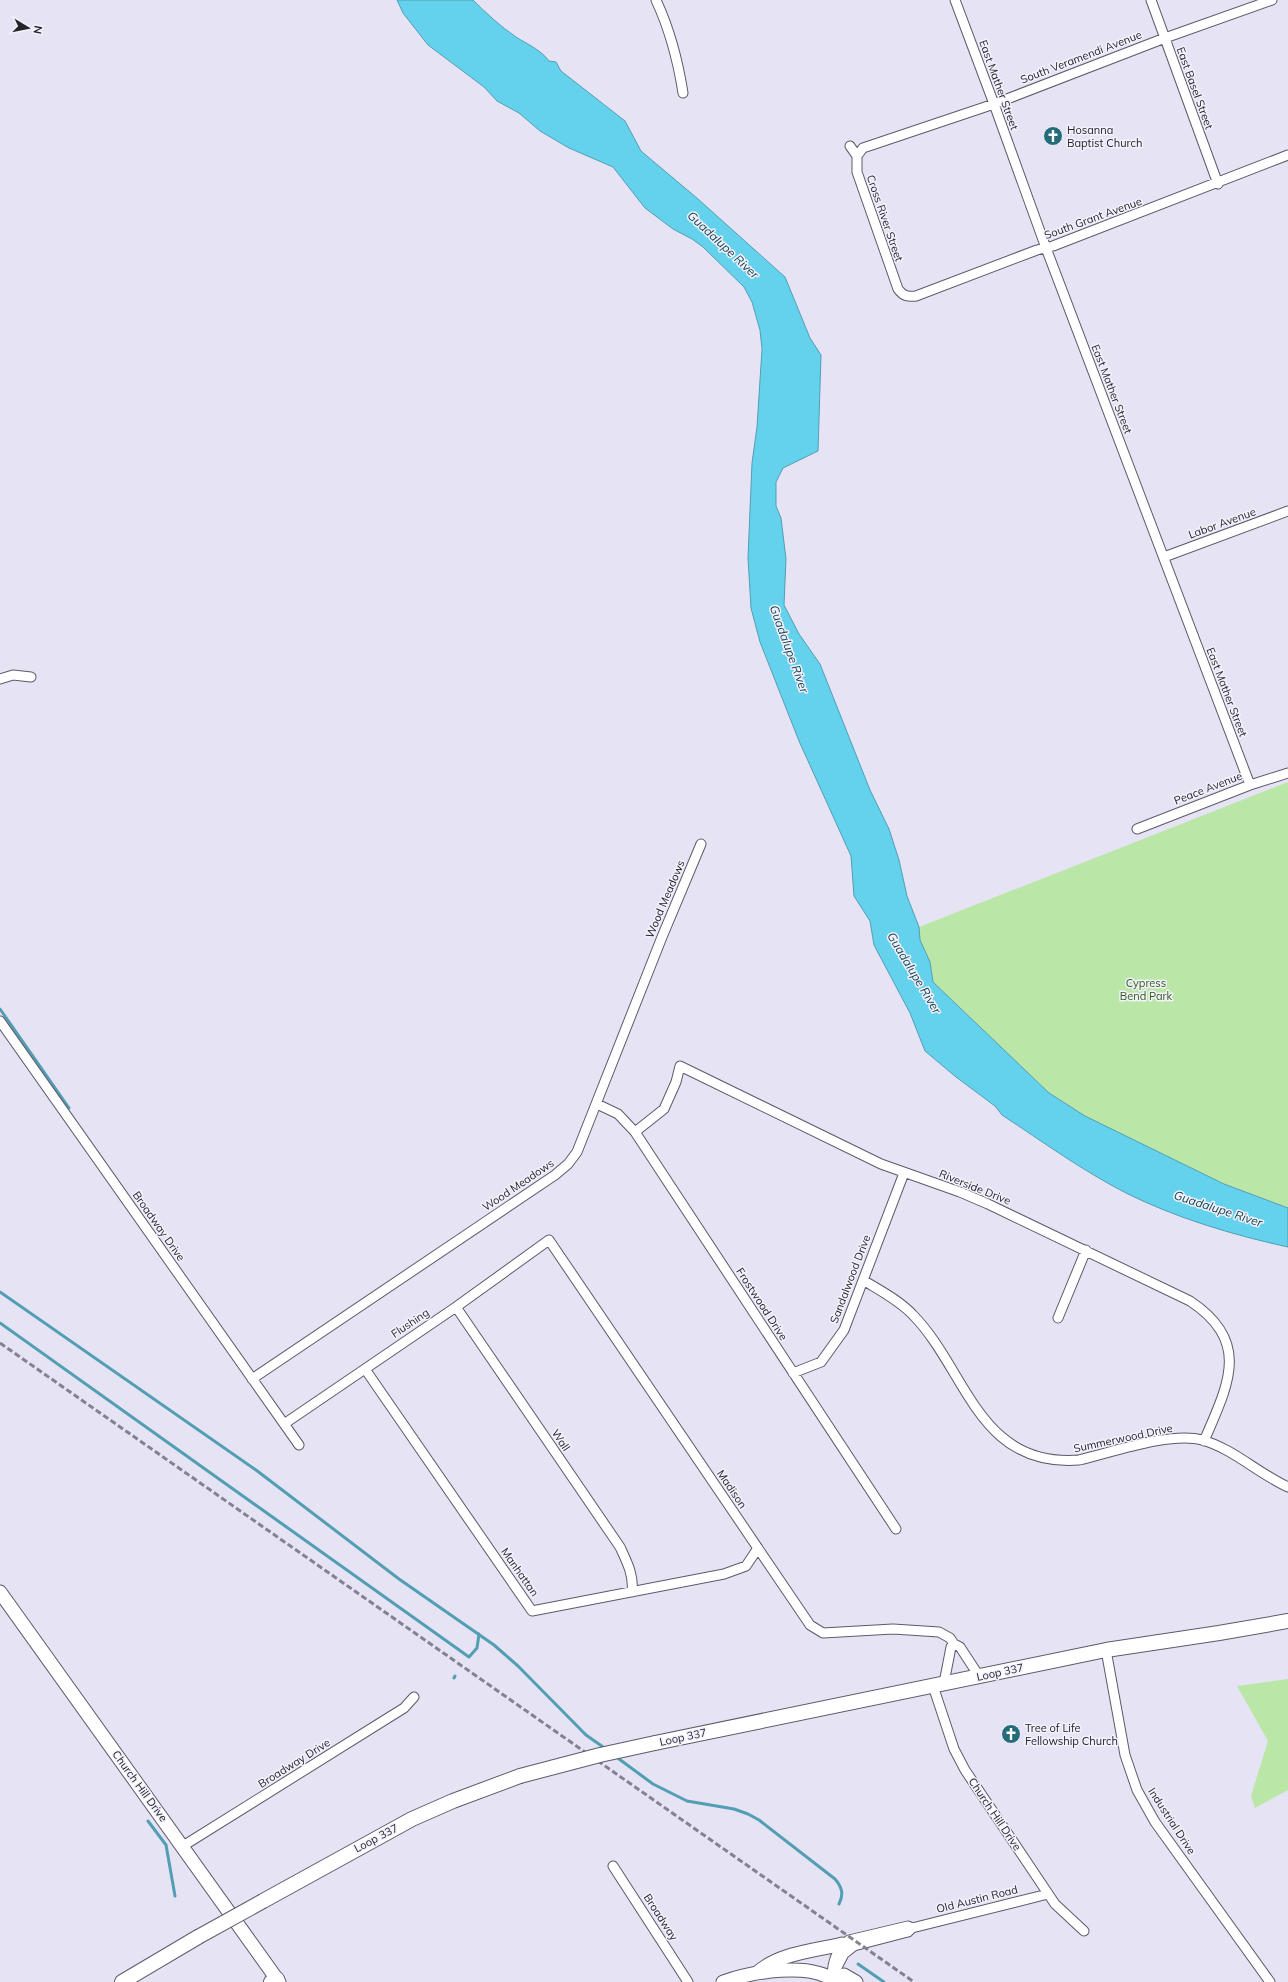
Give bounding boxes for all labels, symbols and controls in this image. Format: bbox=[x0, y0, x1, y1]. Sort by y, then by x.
north arrow bbox=[8, 8, 48, 48]
text: N bbox=[30, 24, 45, 35]
street label: South Veramendi Avenue bbox=[1018, 27, 1144, 87]
street label: East Mather Street bbox=[976, 38, 1022, 132]
street label: East Basel Street bbox=[1174, 45, 1216, 131]
place label: Hosanna Baptist Church bbox=[1067, 123, 1142, 150]
church icon: Hosanna Baptist Church bbox=[1042, 125, 1064, 147]
street label: Cross River Street bbox=[864, 173, 906, 263]
street label: South Grant Avenue bbox=[1042, 194, 1144, 242]
water label: Guadalupe River bbox=[684, 208, 763, 282]
street label: East Mather Street bbox=[1088, 342, 1136, 436]
street label: Labor Avenue bbox=[1186, 504, 1258, 542]
water label: Guadalupe River bbox=[767, 603, 813, 695]
street label: East Mather Street bbox=[1203, 645, 1251, 739]
street label: Peace Avenue bbox=[1172, 769, 1244, 807]
street label: Wood Meadows bbox=[642, 858, 688, 940]
water label: Guadalupe River bbox=[884, 929, 945, 1017]
park label: Cypress Bend Park bbox=[1120, 976, 1173, 1003]
street label: Wood Meadows bbox=[480, 1156, 556, 1214]
street label: Riverside Drive bbox=[937, 1166, 1013, 1208]
water label: Guadalupe River bbox=[1172, 1187, 1265, 1230]
street label: Broadway Drive bbox=[130, 1188, 188, 1264]
street label: Sandalwood Drive bbox=[827, 1233, 873, 1325]
street label: Frostwood Drive bbox=[733, 1265, 791, 1343]
street label: Flushing bbox=[388, 1305, 432, 1341]
street label: Summerwood Drive bbox=[1072, 1421, 1174, 1455]
street label: Wall bbox=[549, 1426, 573, 1454]
street label: Madison bbox=[714, 1467, 750, 1511]
street label: Manhattan bbox=[498, 1545, 542, 1599]
street label: Loop 337 bbox=[975, 1660, 1025, 1684]
place label: Tree of Life Fellowship Church bbox=[1025, 1721, 1118, 1748]
church icon: Tree of Life Fellowship Church bbox=[1000, 1723, 1022, 1745]
street label: Loop 337 bbox=[658, 1725, 708, 1749]
street label: Broadway Drive bbox=[255, 1735, 333, 1791]
street label: Church Hill Drive bbox=[109, 1748, 171, 1824]
street label: Church Hill Drive bbox=[966, 1775, 1024, 1853]
street label: Industrial Drive bbox=[1145, 1785, 1199, 1857]
street label: Loop 337 bbox=[352, 1821, 400, 1855]
street label: Old Austin Road bbox=[935, 1882, 1019, 1916]
street label: Broadway bbox=[641, 1891, 681, 1943]

